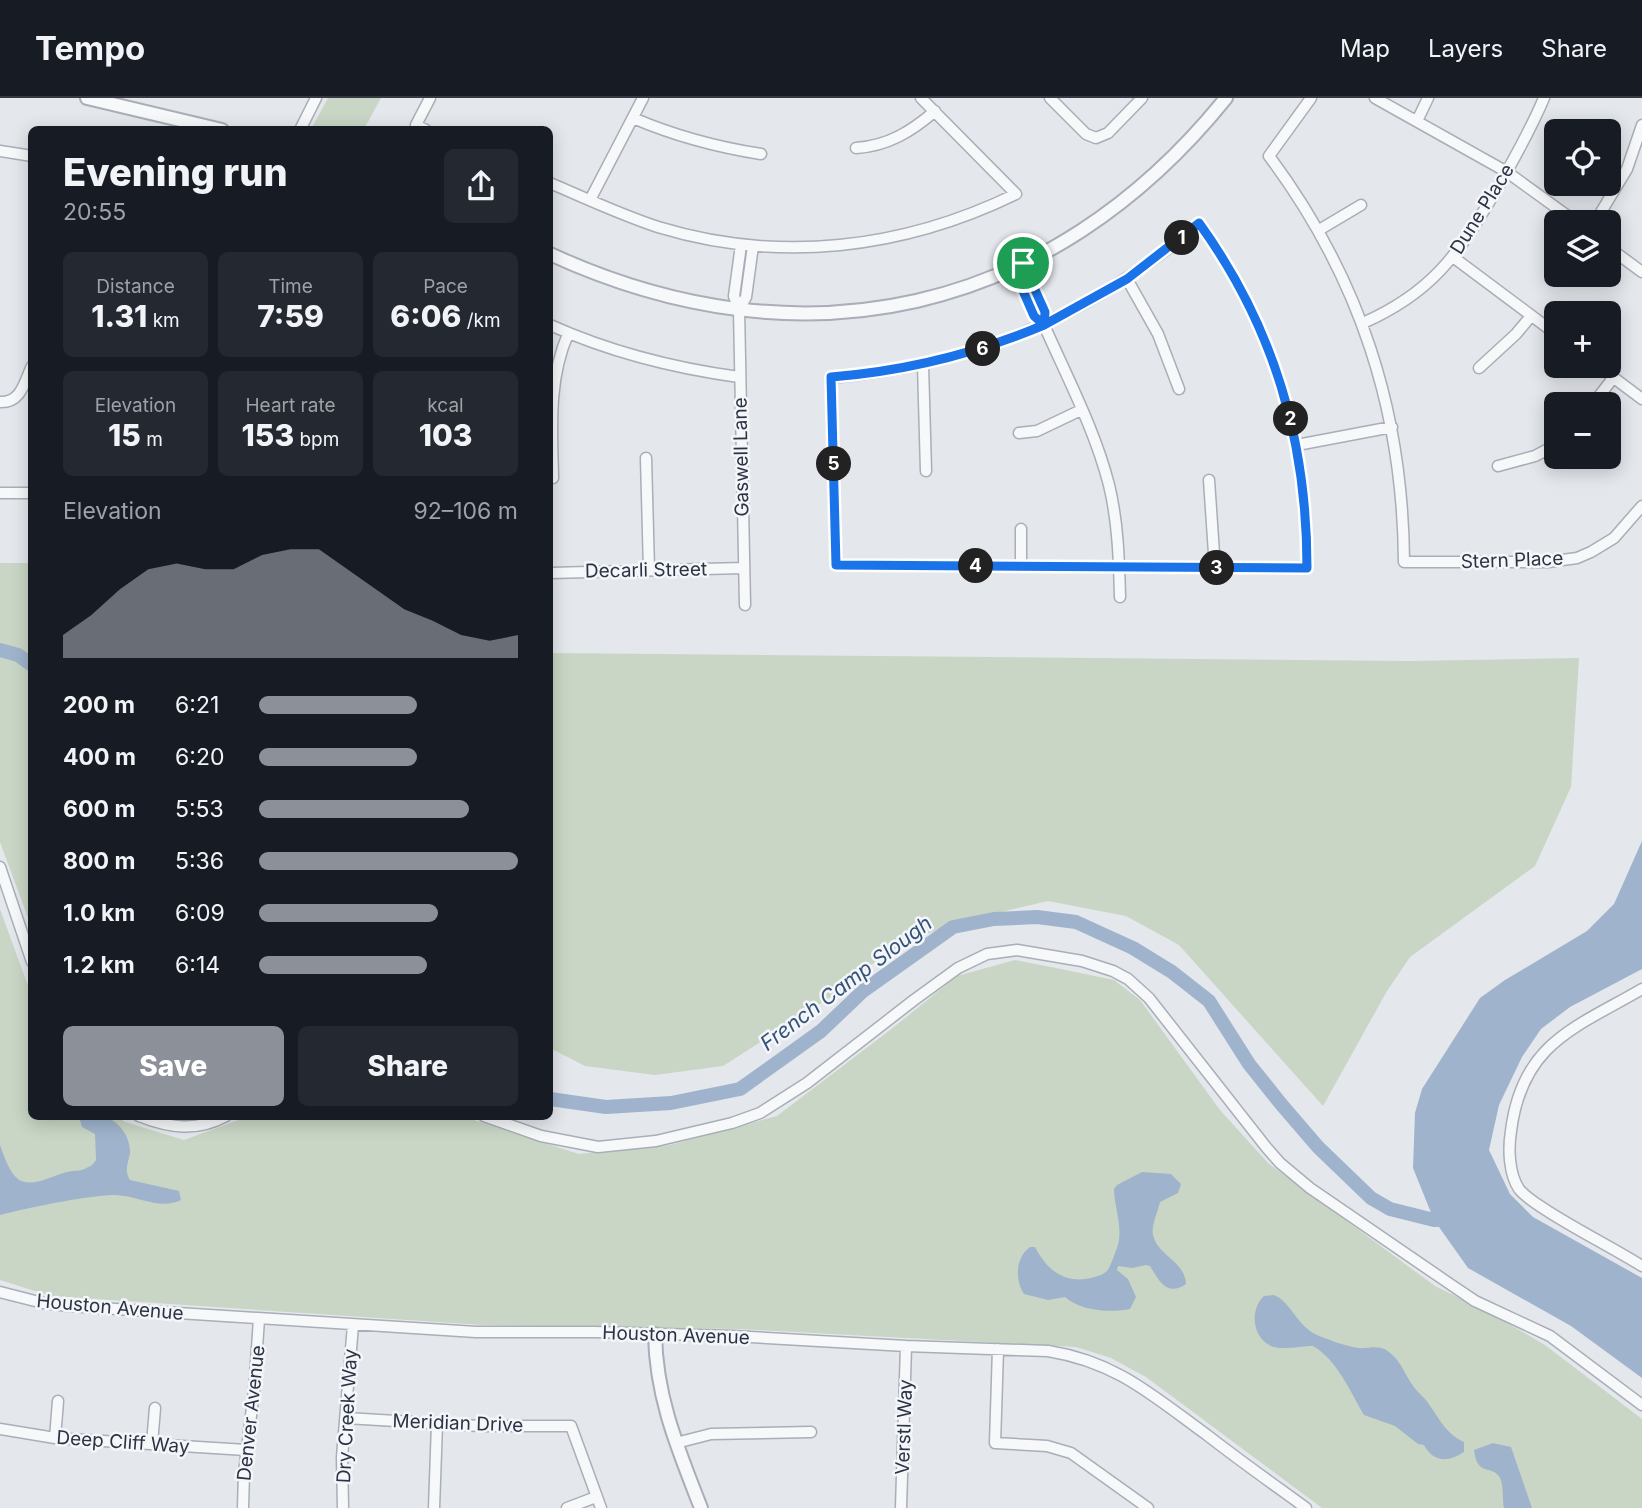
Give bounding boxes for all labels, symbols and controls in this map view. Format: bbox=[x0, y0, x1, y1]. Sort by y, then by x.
text: Tempo bbox=[35, 28, 145, 68]
text: Map bbox=[1340, 34, 1390, 63]
text: Layers bbox=[1428, 34, 1503, 63]
text: Share bbox=[1541, 34, 1607, 63]
map controls bbox=[1544, 119, 1621, 469]
button: locate bbox=[1544, 119, 1621, 196]
text: Evening run bbox=[63, 149, 288, 195]
button: share bbox=[444, 149, 518, 223]
street label: Dune Place bbox=[1445, 160, 1519, 258]
text: 20:55 bbox=[63, 198, 126, 226]
button: layers bbox=[1544, 210, 1621, 287]
pin: 1 bbox=[1164, 220, 1200, 256]
text: 1 bbox=[1177, 226, 1186, 249]
pin bbox=[993, 233, 1053, 293]
icon: arrive bbox=[1004, 244, 1042, 282]
text: Distance bbox=[96, 275, 175, 298]
text: Time bbox=[268, 275, 313, 298]
text: Pace bbox=[423, 275, 468, 298]
text: 1.31 bbox=[91, 298, 147, 334]
text: 7:59 bbox=[257, 298, 324, 334]
text: 6:06 bbox=[390, 298, 461, 334]
button: + bbox=[1544, 301, 1621, 378]
text: km bbox=[147, 309, 180, 332]
text: /km bbox=[461, 309, 501, 332]
pin: 6 bbox=[965, 331, 1000, 366]
text: 6 bbox=[976, 337, 989, 360]
button: − bbox=[1544, 392, 1621, 469]
text: Elevation bbox=[95, 394, 176, 417]
text: Heart rate bbox=[246, 394, 336, 417]
text: kcal bbox=[427, 394, 464, 417]
street label: Gaswell Lane bbox=[728, 397, 754, 517]
pin: 2 bbox=[1274, 402, 1308, 436]
text: 2 bbox=[1285, 407, 1296, 430]
text: 15 bbox=[108, 417, 141, 453]
text: 153 bbox=[242, 417, 294, 453]
text: 103 bbox=[419, 417, 472, 453]
text: m bbox=[141, 428, 163, 451]
text: bpm bbox=[294, 428, 339, 451]
pin: 5 bbox=[816, 446, 852, 482]
text: 5 bbox=[827, 452, 840, 475]
text: Elevation bbox=[63, 497, 162, 525]
text: 92–106 m bbox=[413, 497, 518, 525]
street label: Stern Place bbox=[1460, 547, 1564, 573]
pin: 4 bbox=[958, 548, 993, 584]
pin: 3 bbox=[1200, 550, 1234, 586]
text: 4 bbox=[969, 554, 982, 577]
text: 3 bbox=[1210, 556, 1223, 579]
street label: Decarli Street bbox=[585, 557, 707, 583]
text: 200 m bbox=[63, 691, 135, 719]
text: 6:21 bbox=[175, 691, 219, 719]
text: 400 m bbox=[63, 743, 136, 771]
text: 6:20 bbox=[175, 743, 224, 771]
text: 600 m bbox=[63, 795, 135, 823]
text: 5:53 bbox=[175, 795, 224, 823]
text: 800 m bbox=[63, 847, 135, 875]
text: 5:36 bbox=[175, 847, 224, 875]
text: 1.0 km bbox=[63, 899, 135, 927]
text: 6:09 bbox=[175, 899, 225, 927]
water label: French Camp Slough bbox=[755, 910, 937, 1056]
text: 1.2 km bbox=[63, 951, 135, 979]
text: 6:14 bbox=[175, 951, 220, 979]
button: Save bbox=[63, 1026, 284, 1106]
button: Share bbox=[298, 1026, 518, 1106]
street label: Houston Avenue bbox=[36, 1289, 184, 1325]
street label: Houston Avenue bbox=[602, 1321, 750, 1349]
street label: Denver Avenue bbox=[232, 1344, 270, 1482]
street label: Dry Creek Way bbox=[332, 1348, 362, 1484]
street label: Verstl Way bbox=[891, 1379, 917, 1475]
street label: Meridian Drive bbox=[392, 1409, 524, 1437]
street label: Deep Cliff Way bbox=[56, 1426, 191, 1458]

